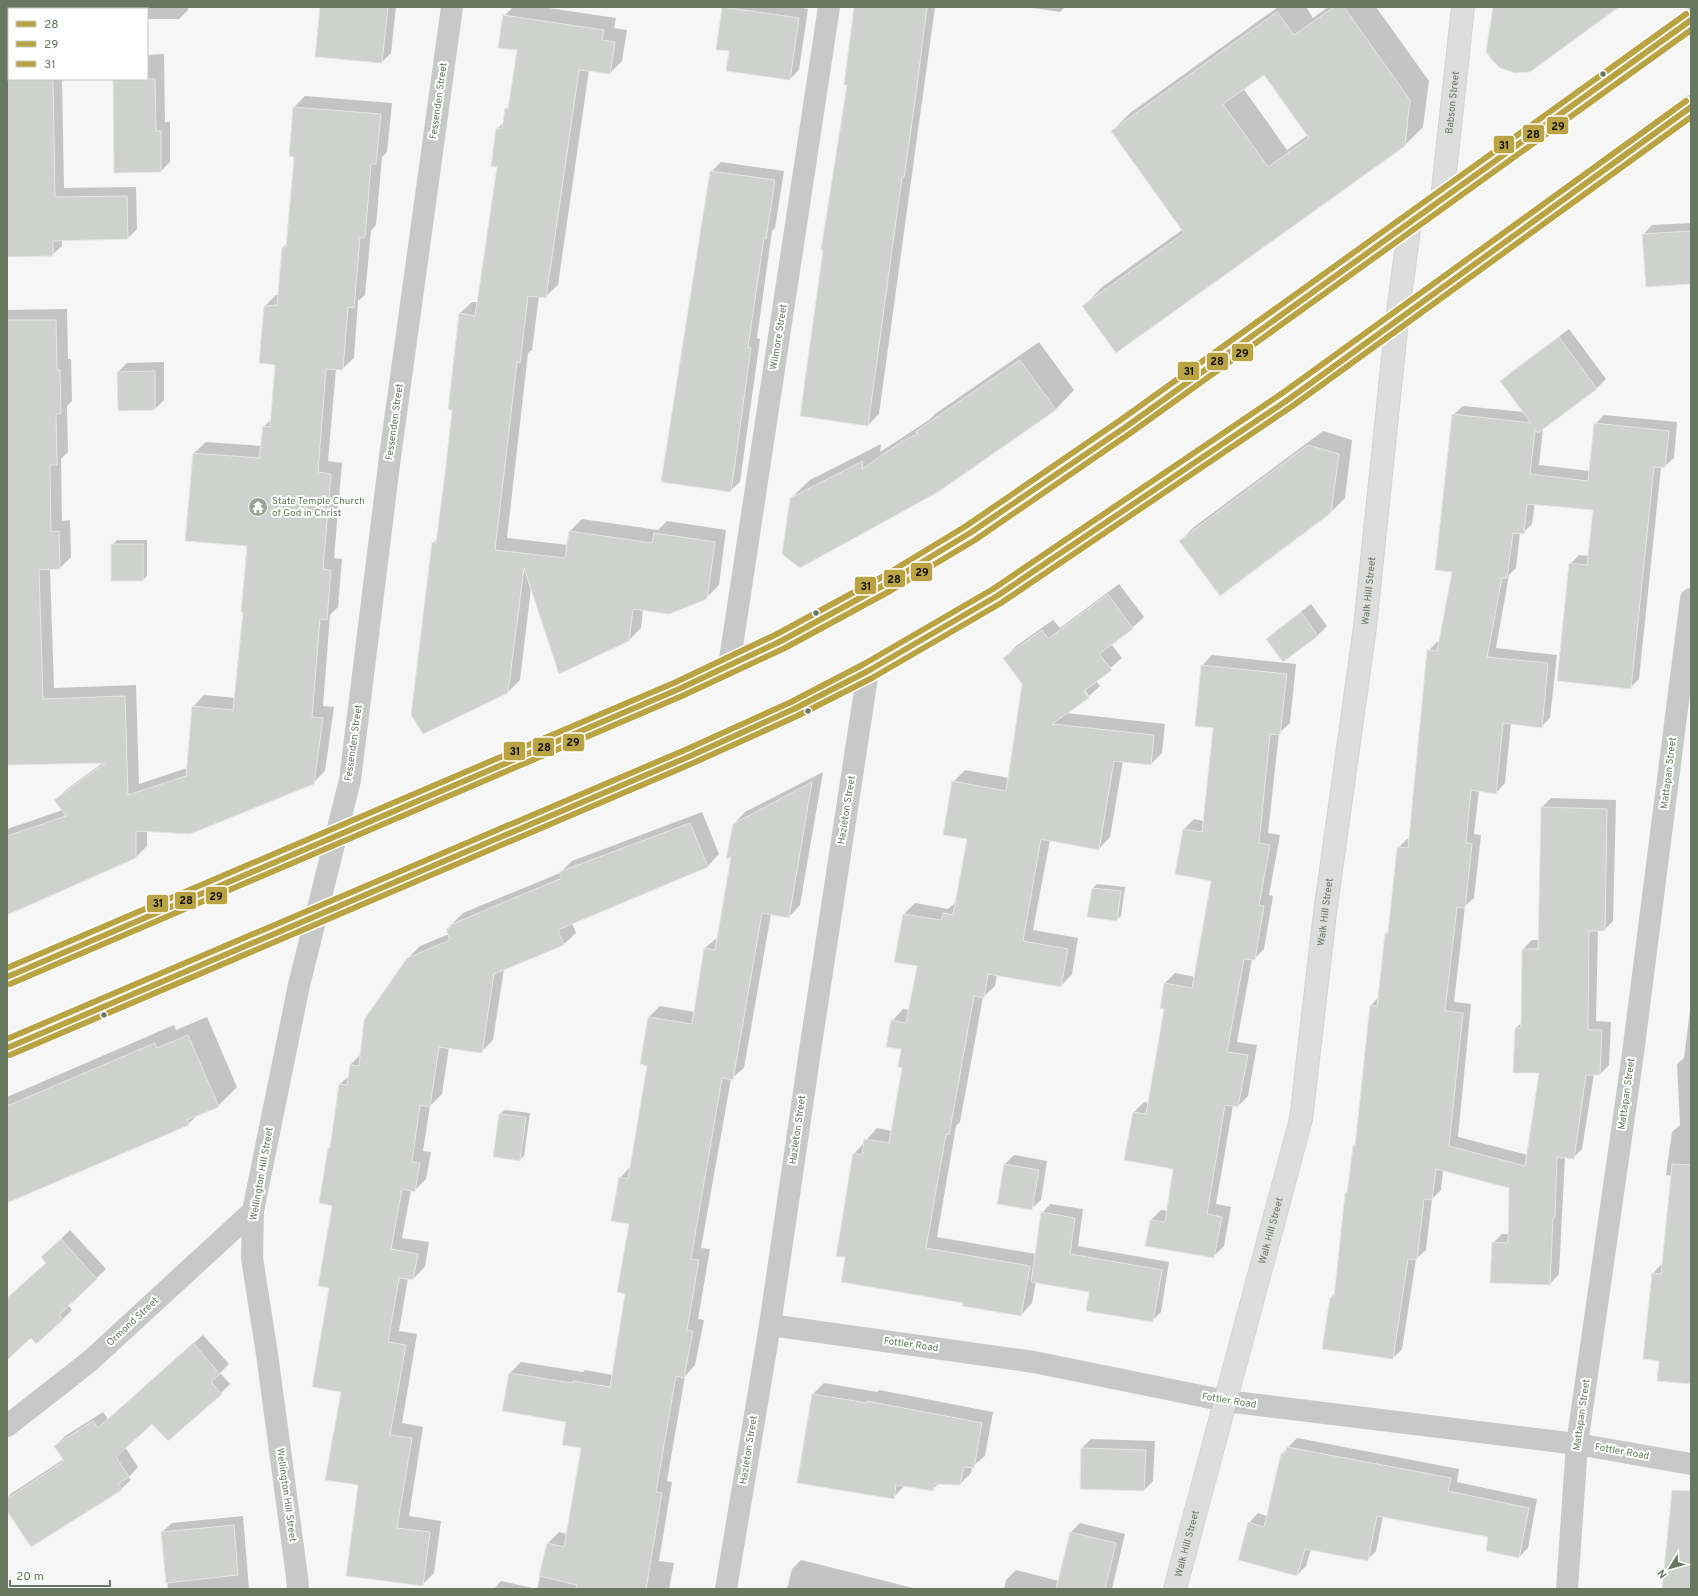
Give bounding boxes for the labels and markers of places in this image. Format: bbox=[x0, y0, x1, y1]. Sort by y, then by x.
unlabelled marker bbox=[1598, 69, 1608, 79]
place label: State Temple Church of God in Christ bbox=[272, 495, 365, 520]
temple icon: State Temple Church of God in Christ bbox=[247, 496, 269, 518]
unlabelled marker bbox=[811, 608, 821, 618]
unlabelled marker bbox=[803, 706, 813, 716]
unlabelled marker bbox=[99, 1010, 109, 1020]

